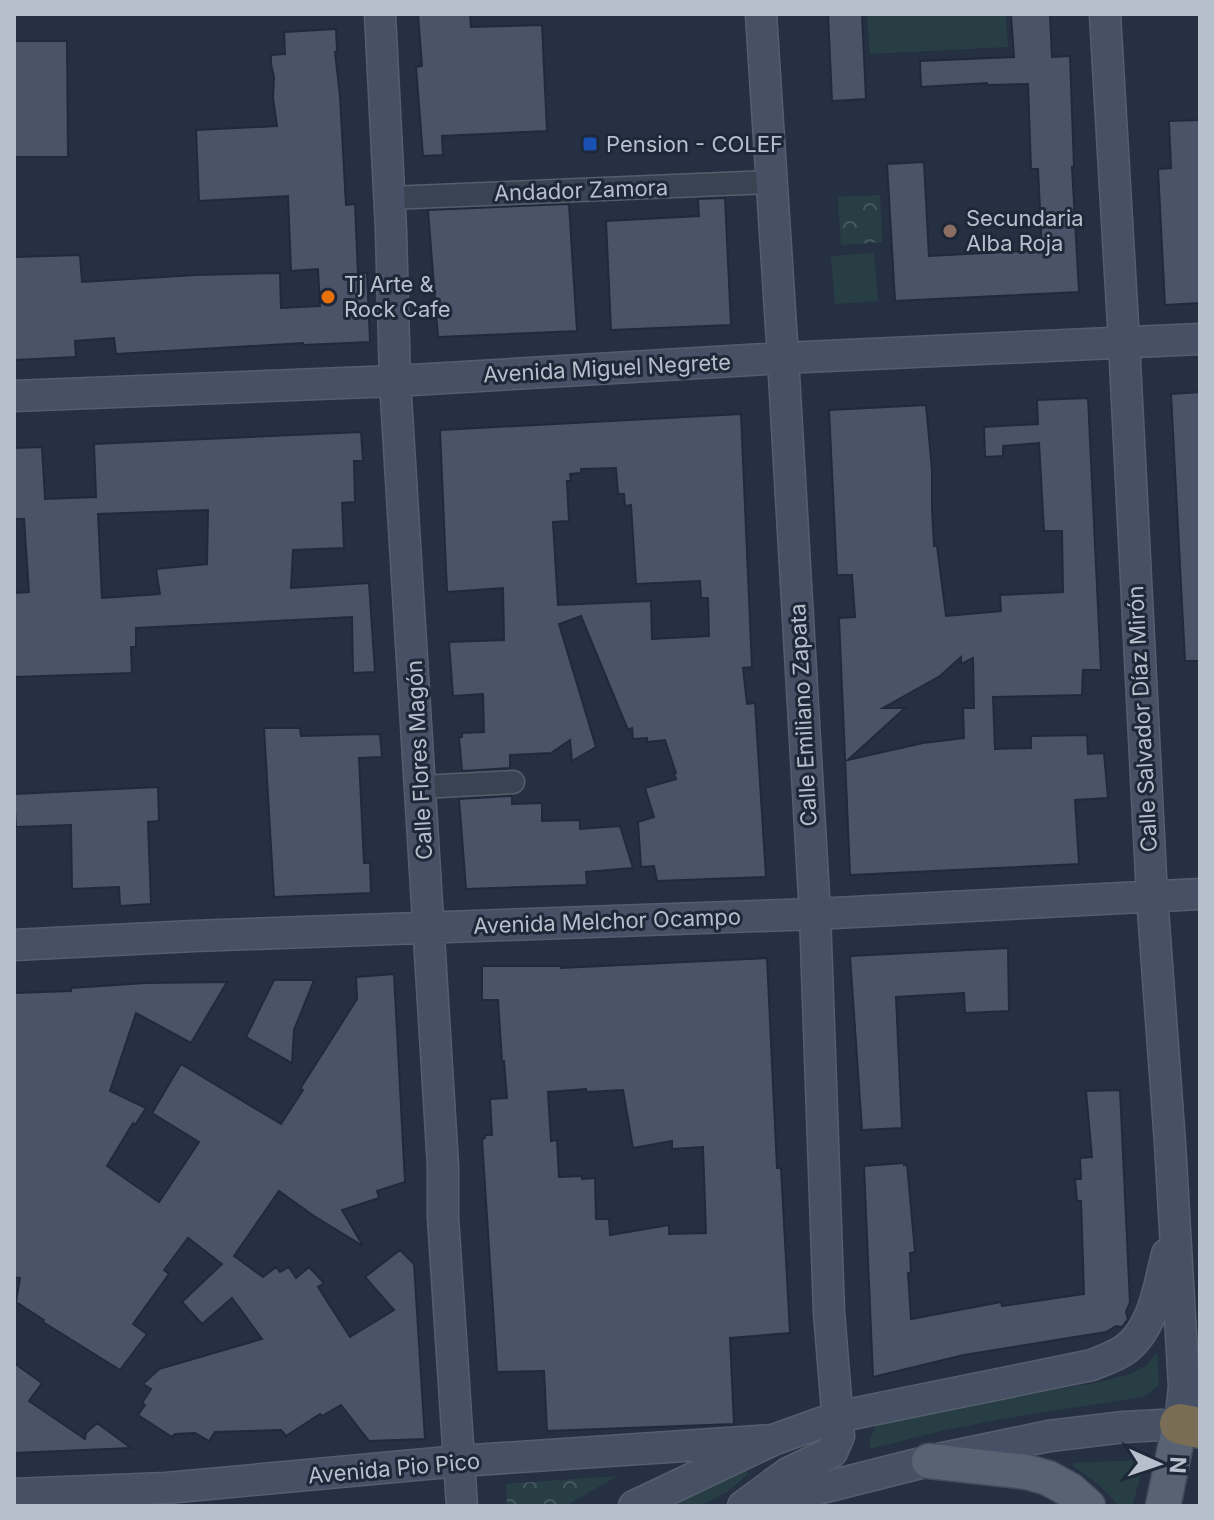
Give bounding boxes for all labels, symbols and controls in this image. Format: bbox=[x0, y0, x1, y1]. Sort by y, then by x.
place label: Pension - COLEF bbox=[606, 131, 783, 157]
marker: Pension - COLEF bbox=[581, 135, 599, 153]
street label: Andador Zamora bbox=[493, 174, 669, 206]
place label: Secundaria Alba Roja bbox=[966, 205, 1084, 256]
marker: Secundaria Alba Roja bbox=[941, 222, 959, 240]
place label: Tj Arte & Rock Cafe bbox=[344, 271, 451, 322]
marker: Tj Arte & Rock Cafe bbox=[319, 288, 337, 306]
street label: Avenida Miguel Negrete bbox=[482, 349, 732, 387]
street label: Calle Salvador Díaz Mirón bbox=[1122, 585, 1162, 853]
street label: Calle Emiliano Zapata bbox=[784, 603, 822, 827]
street label: Calle Flores Magón bbox=[401, 659, 437, 861]
street label: Avenida Melchor Ocampo bbox=[473, 903, 741, 939]
north arrow bbox=[1118, 1424, 1198, 1504]
street label: Avenida Pio Pico bbox=[307, 1448, 481, 1488]
text: N bbox=[1165, 1456, 1191, 1474]

